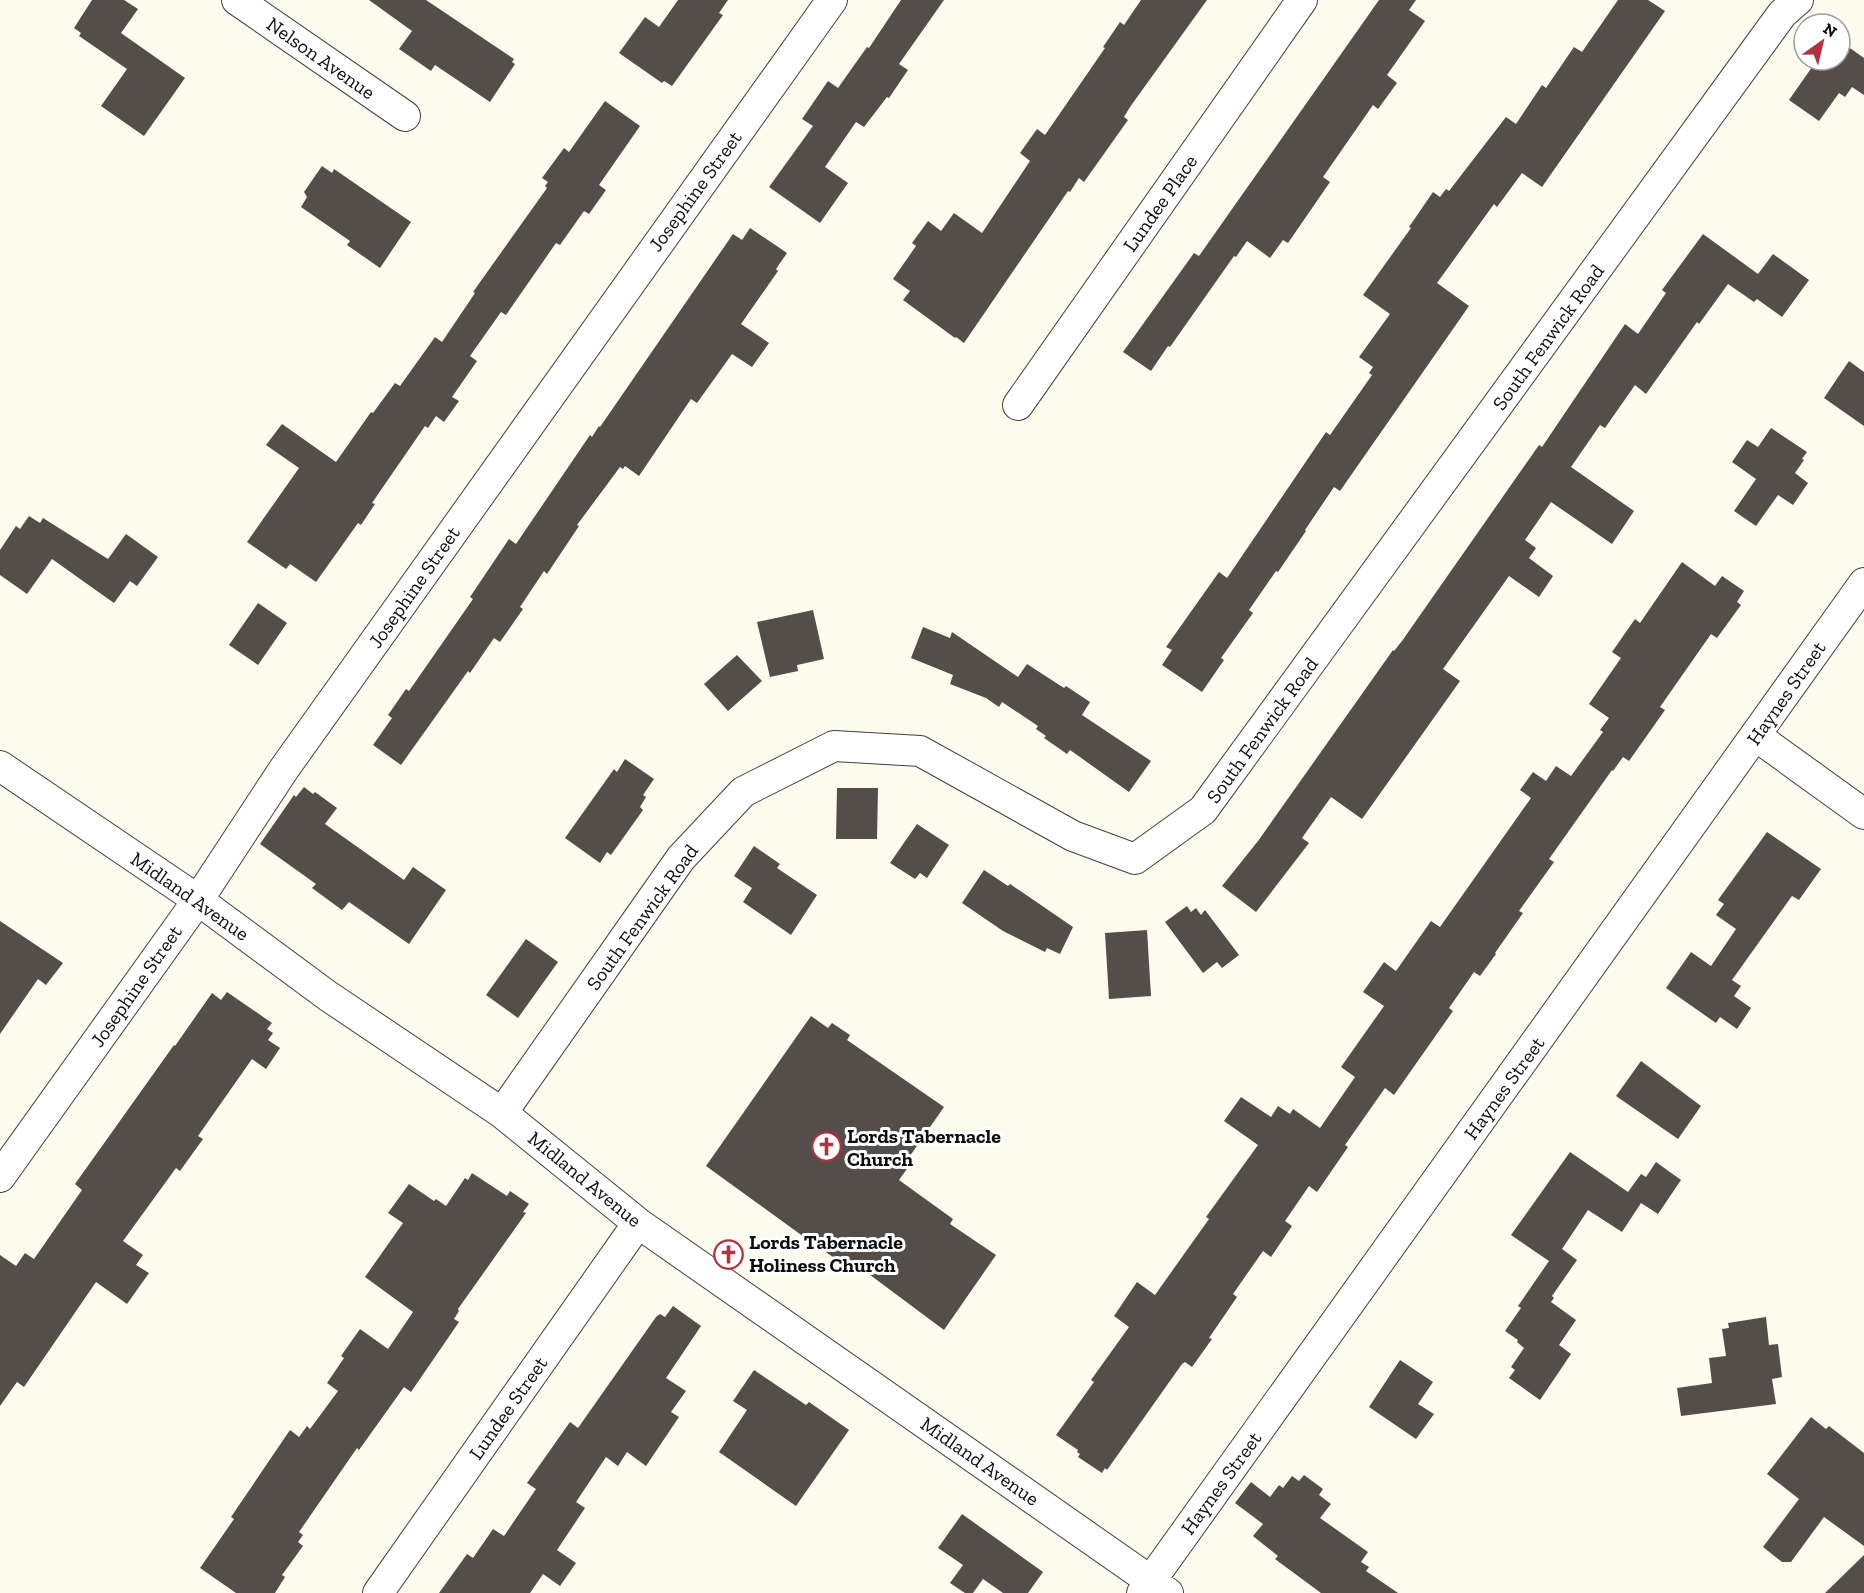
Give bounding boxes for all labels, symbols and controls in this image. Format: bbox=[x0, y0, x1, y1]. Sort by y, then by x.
street label: Nelson Avenue bbox=[262, 12, 380, 104]
north arrow bbox=[1792, 12, 1852, 72]
text: N bbox=[1820, 19, 1840, 41]
street label: Josephine Street bbox=[643, 126, 747, 256]
street label: Lundee Place bbox=[1118, 150, 1202, 256]
street label: South Fenwick Road bbox=[1487, 259, 1609, 415]
street label: Josephine Street bbox=[363, 521, 465, 652]
street label: Haynes Street bbox=[1741, 636, 1831, 750]
street label: South Fenwick Road bbox=[1201, 652, 1323, 808]
street label: South Fenwick Road bbox=[581, 839, 703, 995]
street label: Midland Avenue bbox=[126, 846, 254, 946]
street label: Josephine Street bbox=[85, 920, 187, 1051]
street label: Haynes Street bbox=[1459, 1031, 1550, 1144]
place label: Lords Tabernacle Church bbox=[847, 1124, 1001, 1171]
street label: Midland Avenue bbox=[523, 1126, 647, 1232]
church icon: Lords Tabernacle Church bbox=[810, 1131, 842, 1163]
place label: Lords Tabernacle Holiness Church bbox=[749, 1230, 903, 1277]
church icon: Lords Tabernacle Holiness Church bbox=[712, 1238, 744, 1270]
street label: Lundee Street bbox=[464, 1351, 553, 1464]
street label: Midland Avenue bbox=[916, 1411, 1044, 1511]
street label: Haynes Street bbox=[1176, 1426, 1267, 1539]

